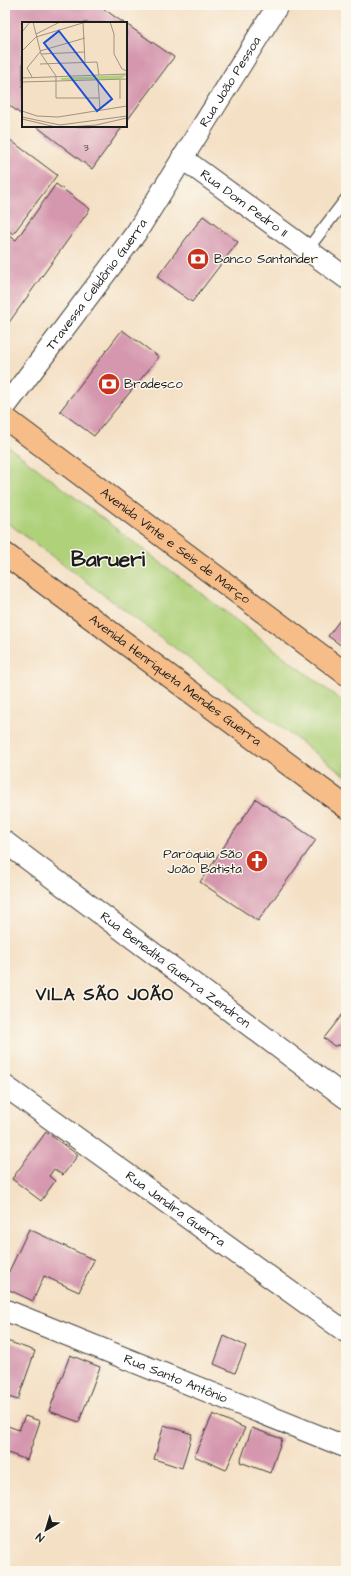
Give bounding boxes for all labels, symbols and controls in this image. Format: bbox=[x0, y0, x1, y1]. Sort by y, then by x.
inset map bbox=[22, 22, 127, 127]
street label: Rua João Pessoa bbox=[195, 33, 265, 130]
house number: 3 bbox=[83, 140, 89, 155]
street label: Rua Dom Pedro II bbox=[197, 165, 292, 242]
street label: Travessa Celidônio Guerra bbox=[42, 215, 152, 354]
bank icon: Banco Santander bbox=[185, 246, 211, 272]
place label: Banco Santander bbox=[214, 250, 318, 268]
bank icon: Bradesco bbox=[96, 371, 122, 397]
place label: Bradesco bbox=[124, 375, 183, 393]
street label: Avenida Vinte e Seis de Março bbox=[96, 484, 255, 609]
district label: Barueri bbox=[71, 545, 146, 574]
street label: Avenida Henriqueta Mendes Guerra bbox=[85, 610, 265, 751]
place label: Paróquia São João Batista bbox=[163, 845, 243, 878]
church icon: Paróquia São João Batista bbox=[244, 848, 270, 874]
street label: Rua Benedita Guerra Zendron bbox=[97, 908, 255, 1033]
district label: VILA SÃO JOÃO bbox=[35, 983, 174, 1007]
street label: Rua Jandira Guerra bbox=[122, 1167, 229, 1251]
street label: Rua Santo Antônio bbox=[121, 1350, 231, 1408]
north arrow bbox=[26, 1510, 66, 1550]
text: N bbox=[33, 1529, 47, 1546]

